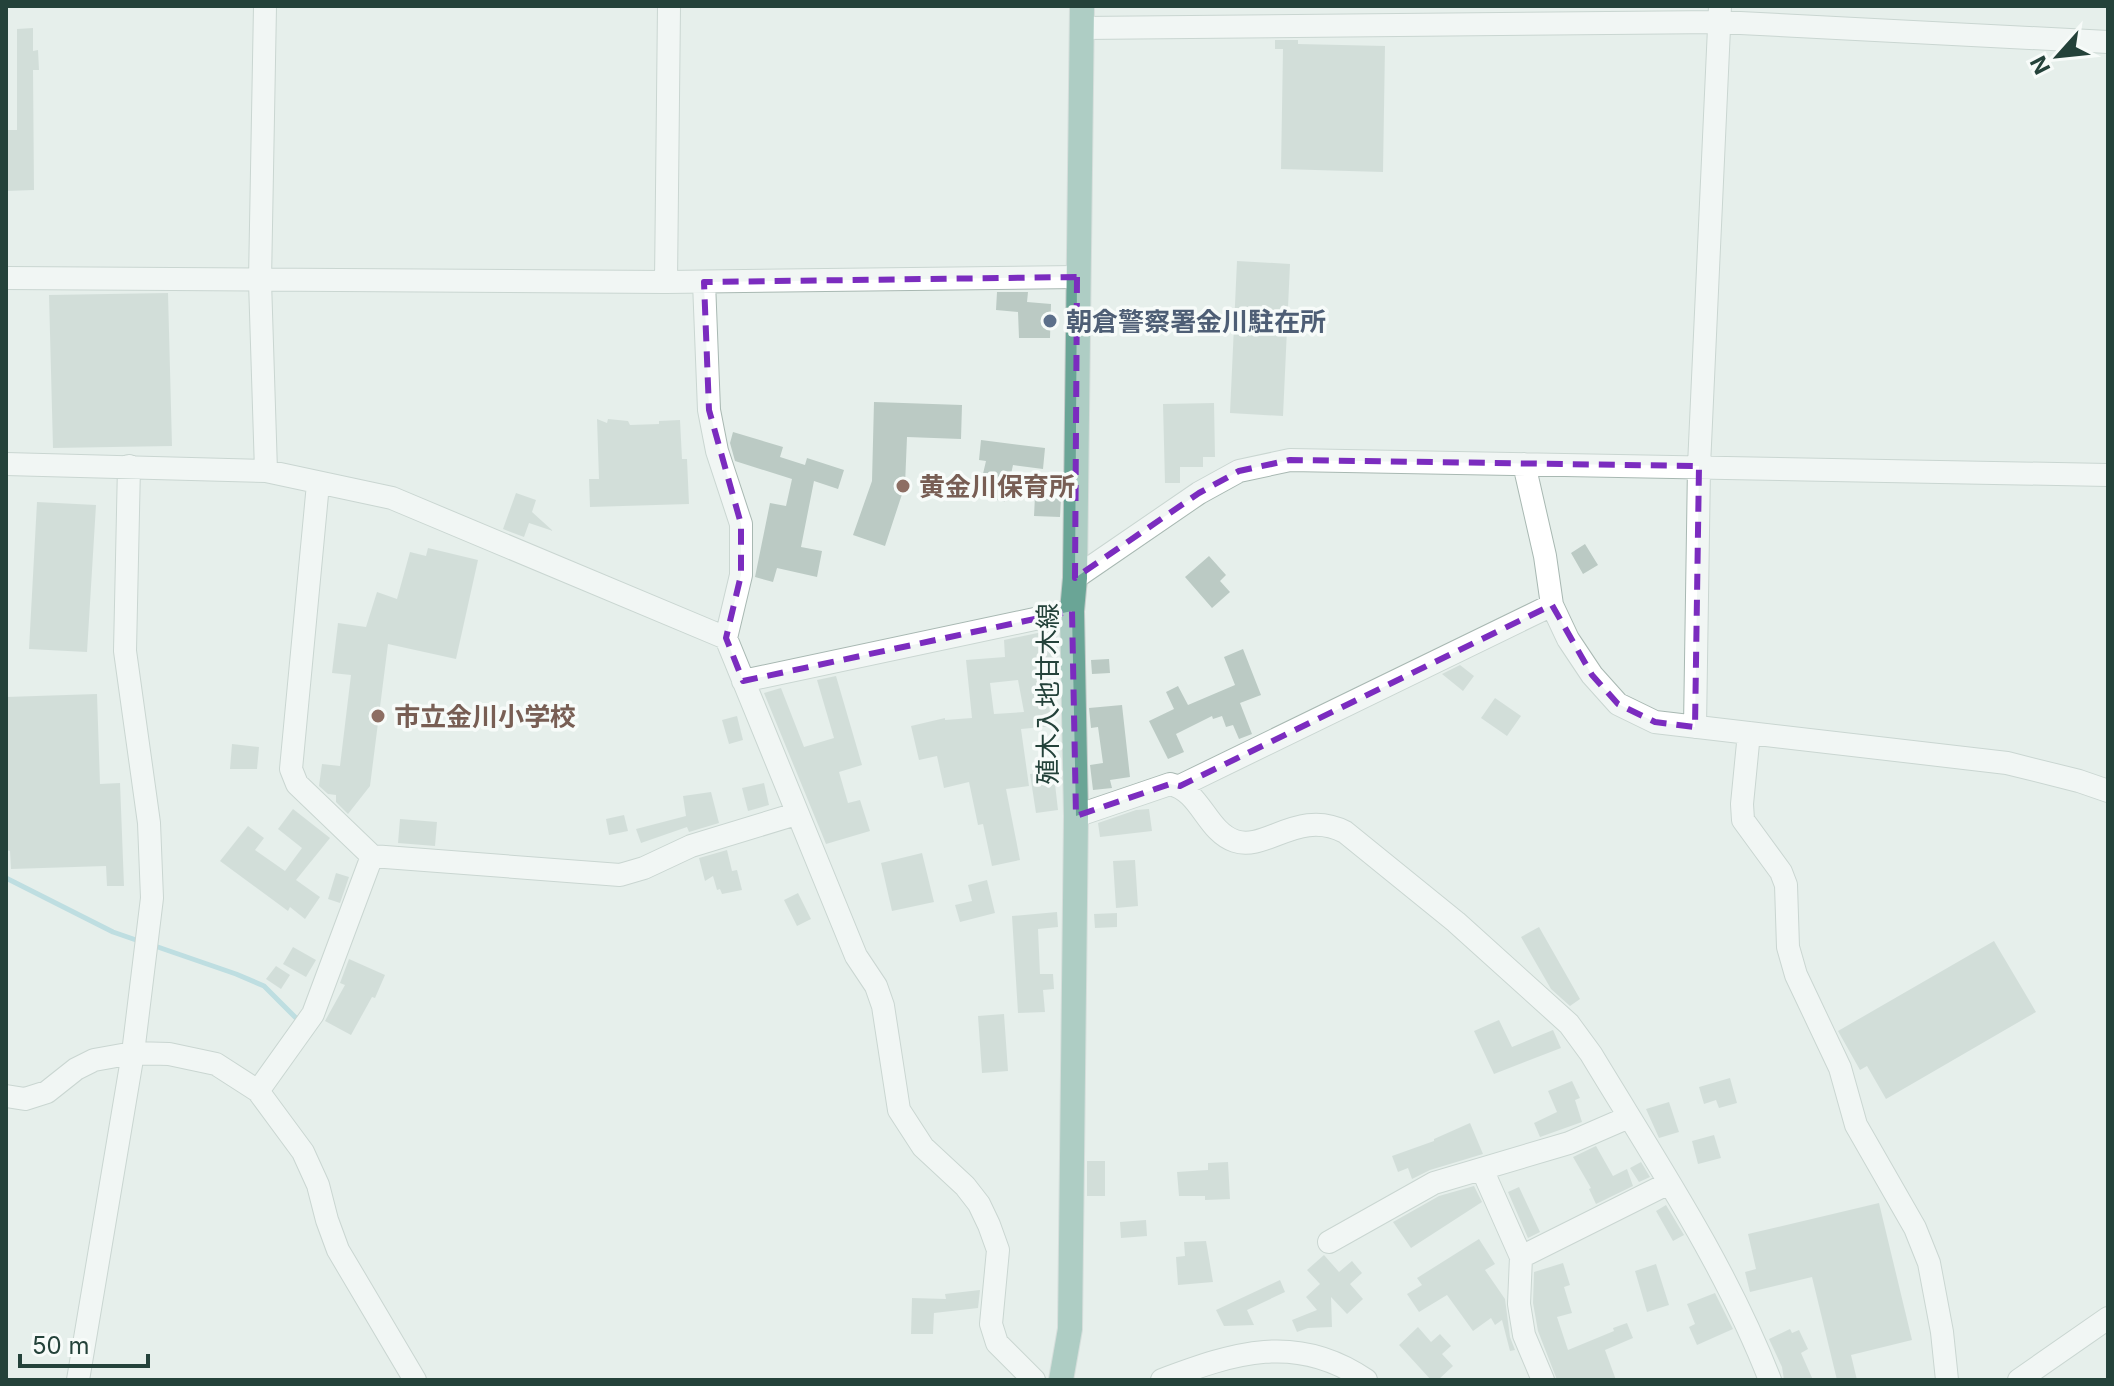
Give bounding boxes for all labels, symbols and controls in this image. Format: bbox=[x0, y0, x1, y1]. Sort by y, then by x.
north arrow bbox=[2018, 16, 2098, 96]
text: N bbox=[2025, 52, 2056, 78]
place label: 朝倉警察署金川駐在所 bbox=[1066, 306, 1326, 337]
marker: 朝倉警察署金川駐在所 bbox=[1041, 312, 1059, 330]
place label: 黄金川保育所 bbox=[919, 471, 1075, 502]
marker: 黄金川保育所 bbox=[894, 477, 912, 495]
street label: 殖木入地甘木線 bbox=[1032, 603, 1063, 785]
place label: 市立金川小学校 bbox=[394, 701, 576, 732]
marker: 市立金川小学校 bbox=[369, 707, 387, 725]
scale bar bbox=[20, 1318, 148, 1368]
text: 50 m bbox=[32, 1331, 90, 1360]

